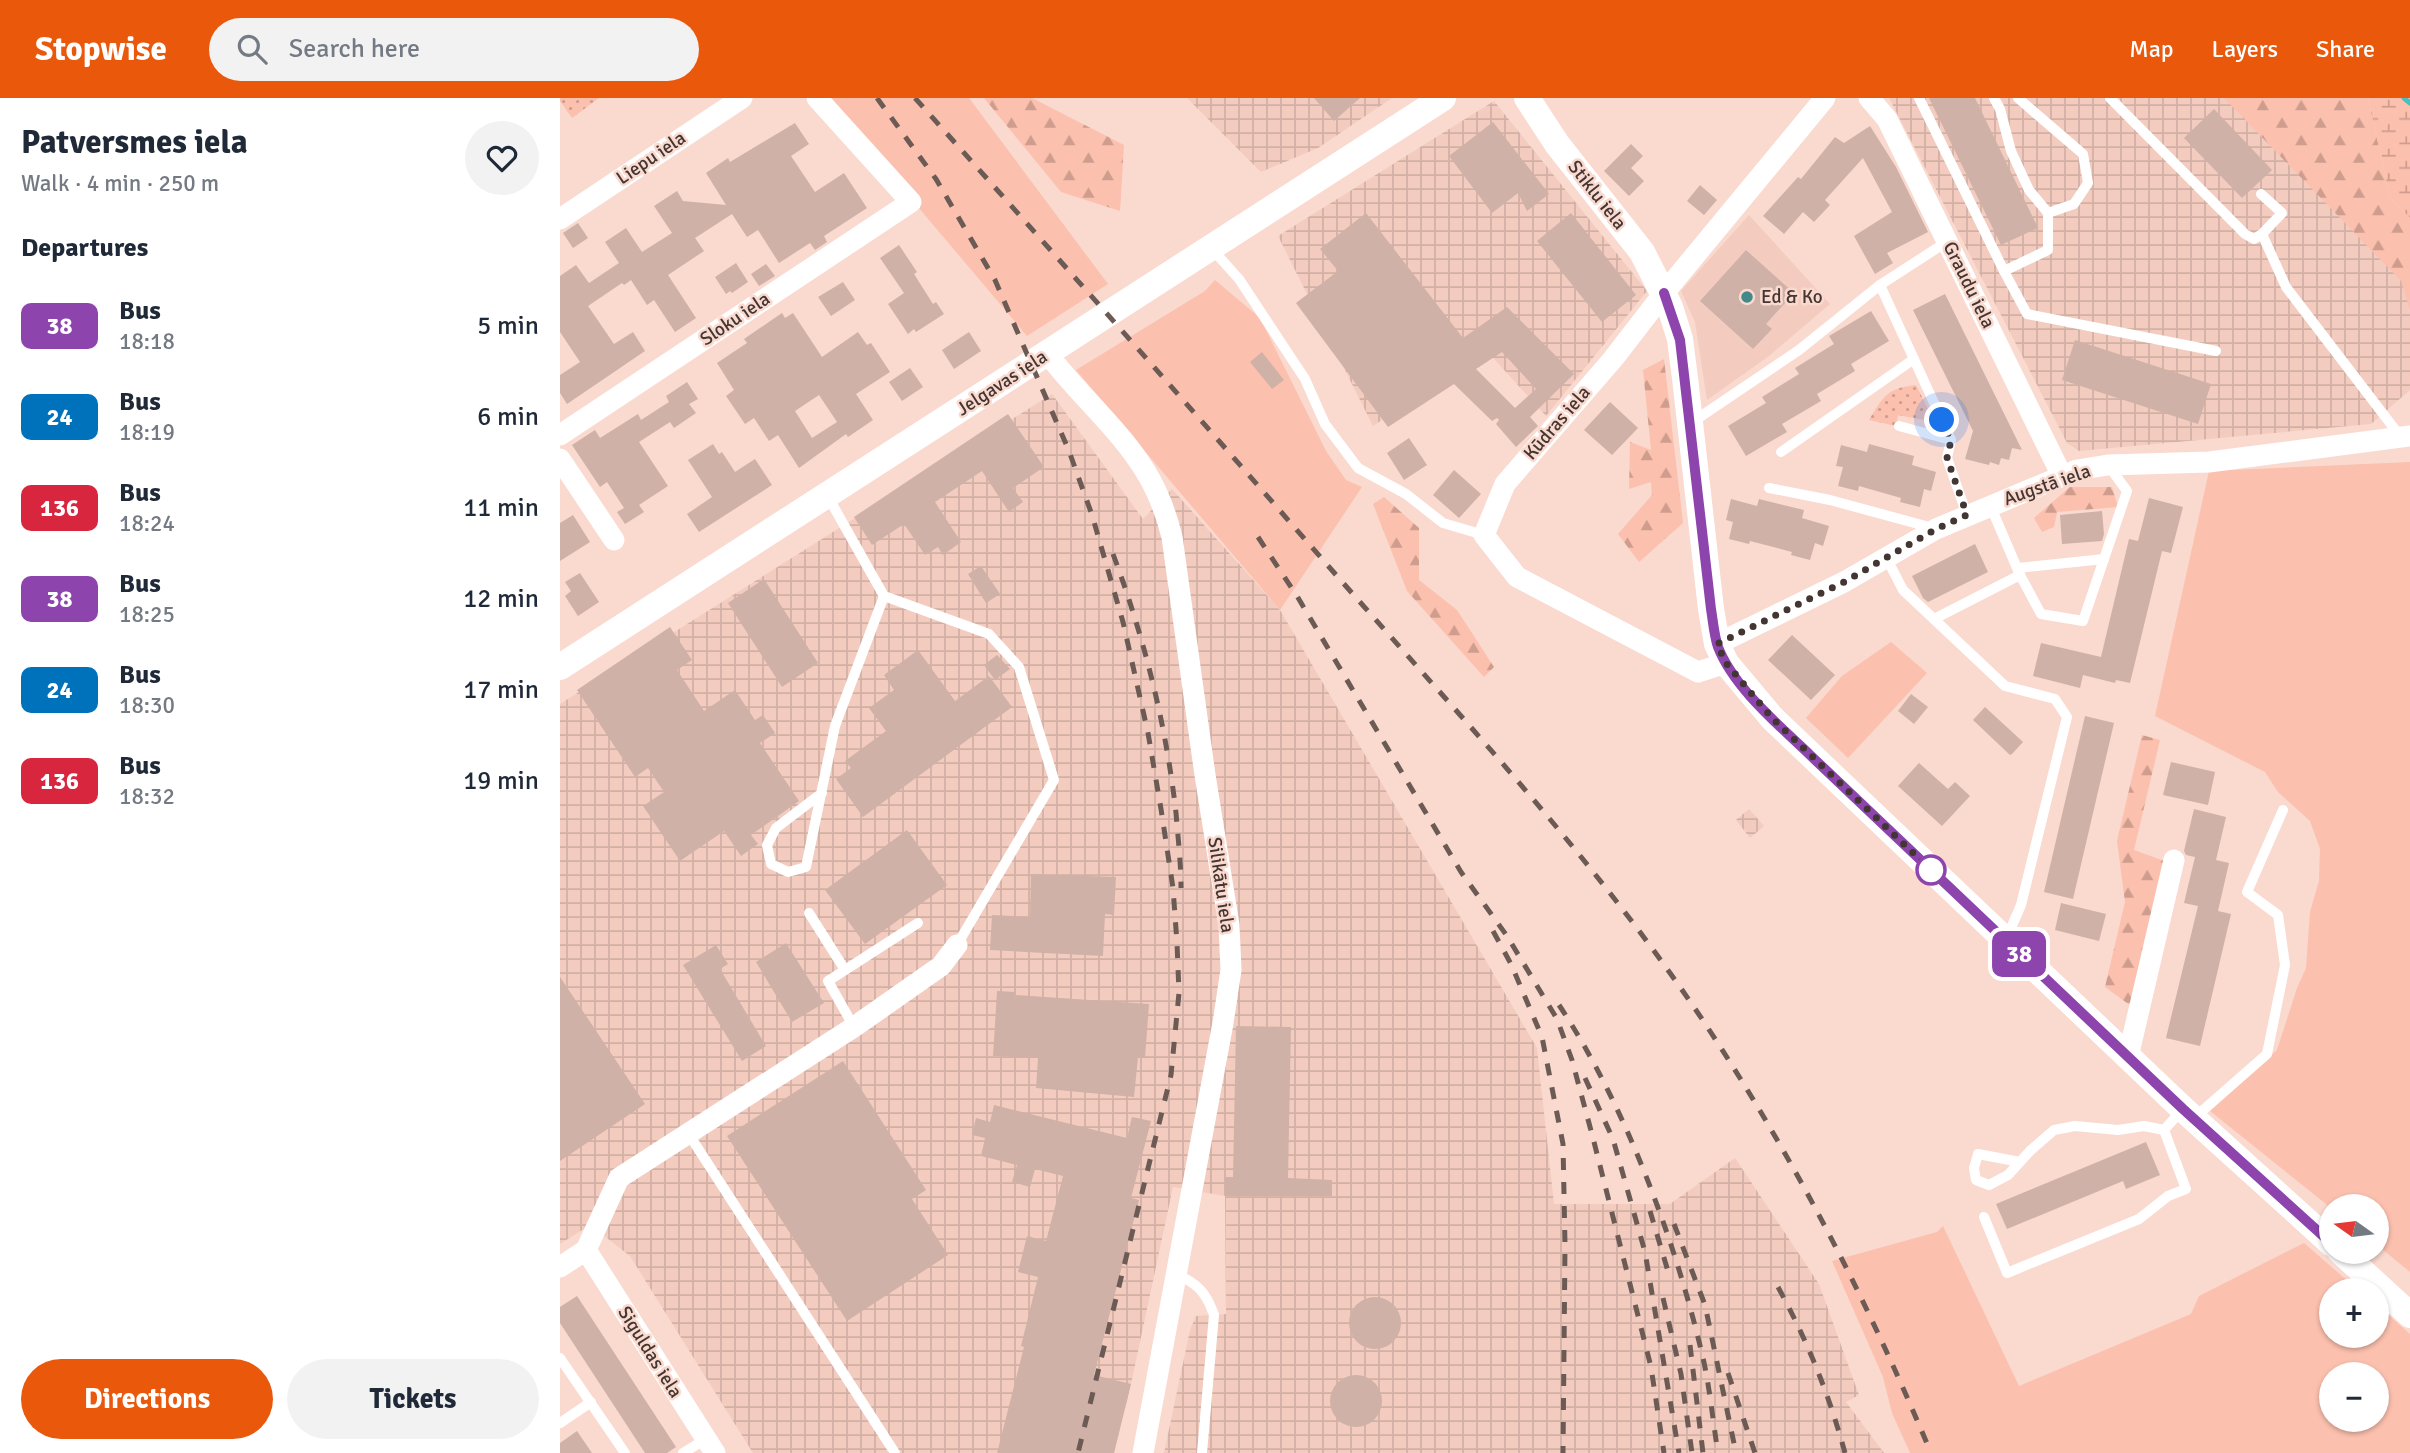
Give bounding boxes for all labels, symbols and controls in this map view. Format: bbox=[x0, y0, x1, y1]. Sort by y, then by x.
search box bbox=[209, 18, 699, 81]
text: Stopwise bbox=[35, 29, 167, 70]
icon: search bbox=[233, 30, 271, 68]
text: Search here bbox=[289, 33, 420, 65]
text: Map bbox=[2129, 34, 2174, 64]
text: Layers bbox=[2212, 34, 2278, 64]
text: Share bbox=[2316, 34, 2375, 64]
button: heart bbox=[465, 121, 539, 195]
text: Patversmes iela bbox=[21, 122, 248, 163]
street label: Liepu iela bbox=[612, 126, 690, 190]
street label: Stiklu iela bbox=[1562, 155, 1632, 235]
text: Walk · 4 min · 250 m bbox=[21, 169, 219, 198]
text: Departures bbox=[21, 232, 148, 264]
street label: Graudu iela bbox=[1938, 238, 2000, 332]
place label: Ed & Ko bbox=[1761, 285, 1823, 309]
street label: Sloku iela bbox=[695, 287, 775, 351]
marker: Ed & Ko bbox=[1739, 289, 1755, 305]
text: Bus bbox=[119, 295, 161, 327]
text: 5 min bbox=[477, 310, 539, 342]
text: 38 bbox=[47, 311, 72, 341]
text: 18:18 bbox=[119, 327, 175, 356]
street label: Jelgavas iela bbox=[952, 345, 1052, 421]
street label: Kūdras iela bbox=[1518, 381, 1596, 465]
text: Bus bbox=[119, 386, 161, 418]
text: 6 min bbox=[477, 401, 539, 433]
text: 24 bbox=[47, 402, 72, 432]
your location bbox=[1924, 402, 1959, 437]
text: 18:19 bbox=[119, 418, 175, 447]
street label: Augstā iela bbox=[2000, 459, 2094, 511]
text: Bus bbox=[119, 477, 161, 509]
text: 11 min bbox=[463, 492, 539, 524]
text: 136 bbox=[40, 493, 79, 523]
text: 18:24 bbox=[119, 509, 175, 538]
text: Bus bbox=[119, 568, 161, 600]
text: 12 min bbox=[463, 583, 539, 615]
text: 38 bbox=[47, 584, 72, 614]
text: 18:25 bbox=[119, 600, 175, 629]
text: Bus bbox=[119, 659, 161, 691]
text: 17 min bbox=[463, 674, 539, 706]
text: 24 bbox=[47, 675, 72, 705]
text: 18:30 bbox=[119, 691, 175, 720]
text: Bus bbox=[119, 750, 161, 782]
text: 19 min bbox=[463, 765, 539, 797]
text: 136 bbox=[40, 766, 79, 796]
text: 18:32 bbox=[119, 782, 175, 811]
street label: Silikātu iela bbox=[1202, 836, 1240, 934]
unlabelled marker bbox=[1916, 855, 1946, 885]
line badge: 38 bbox=[1988, 931, 2050, 977]
text: 38 bbox=[2006, 939, 2032, 969]
north arrow bbox=[2319, 1194, 2389, 1264]
map controls bbox=[2319, 1194, 2389, 1432]
button: + bbox=[2319, 1278, 2389, 1348]
street label: Siguldas iela bbox=[612, 1302, 688, 1402]
button: Directions bbox=[21, 1359, 273, 1439]
button: Tickets bbox=[287, 1359, 539, 1439]
button: − bbox=[2319, 1362, 2389, 1432]

